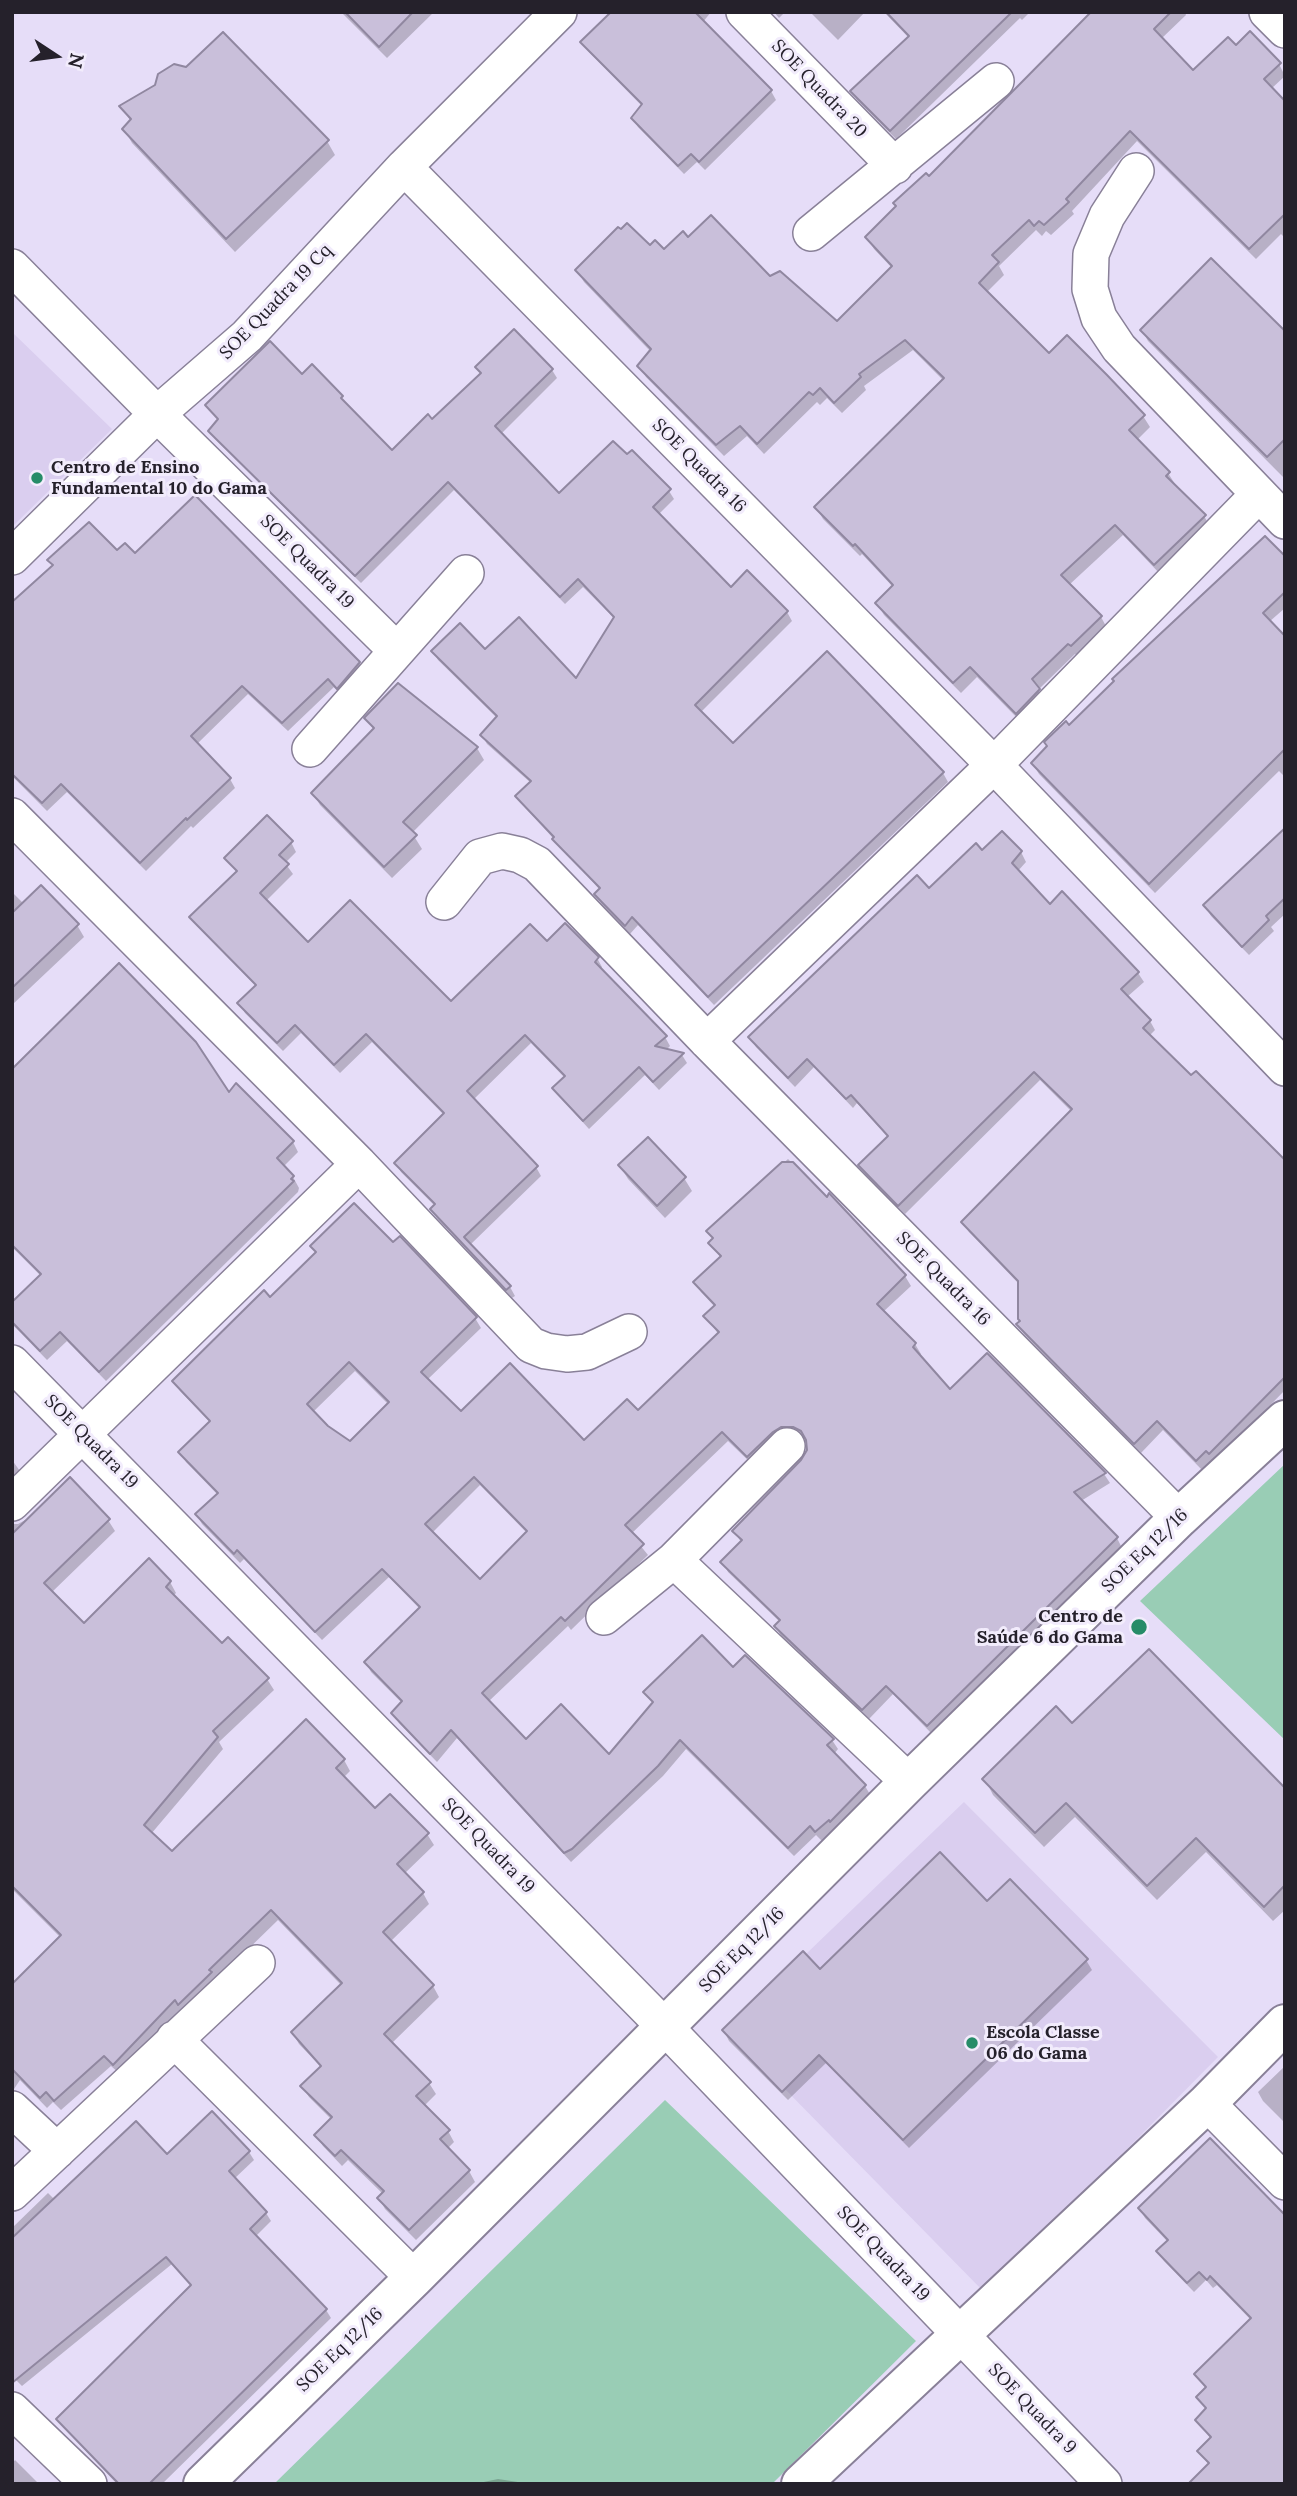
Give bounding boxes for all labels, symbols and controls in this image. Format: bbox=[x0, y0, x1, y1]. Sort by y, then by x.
north arrow bbox=[21, 21, 91, 91]
street label: SOE Quadra 20 bbox=[767, 35, 871, 143]
text: N bbox=[63, 51, 90, 71]
street label: SOE Quadra 19 Cq bbox=[216, 240, 336, 364]
street label: SOE Quadra 16 bbox=[648, 415, 750, 517]
place label: Centro de Ensino Fundamental 10 do Gama bbox=[51, 457, 267, 500]
marker: Centro de Ensino Fundamental 10 do Gama bbox=[29, 470, 45, 486]
street label: SOE Quadra 19 bbox=[256, 511, 358, 613]
street label: SOE Quadra 16 bbox=[892, 1228, 994, 1330]
street label: SOE Quadra 19 bbox=[40, 1391, 142, 1493]
street label: SOE Eq 12/16 bbox=[1097, 1504, 1193, 1598]
place label: Centro de Saúde 6 do Gama bbox=[977, 1606, 1123, 1648]
marker: Centro de Saúde 6 do Gama bbox=[1129, 1617, 1149, 1637]
street label: SOE Quadra 19 bbox=[437, 1794, 539, 1898]
street label: SOE Eq 12/16 bbox=[695, 1903, 789, 1997]
place label: Escola Classe 06 do Gama bbox=[986, 2022, 1100, 2064]
marker: Escola Classe 06 do Gama bbox=[964, 2035, 980, 2051]
street label: SOE Quadra 19 bbox=[832, 2202, 934, 2306]
street label: SOE Eq 12/16 bbox=[292, 2303, 388, 2397]
street label: SOE Quadra 9 bbox=[983, 2359, 1081, 2459]

